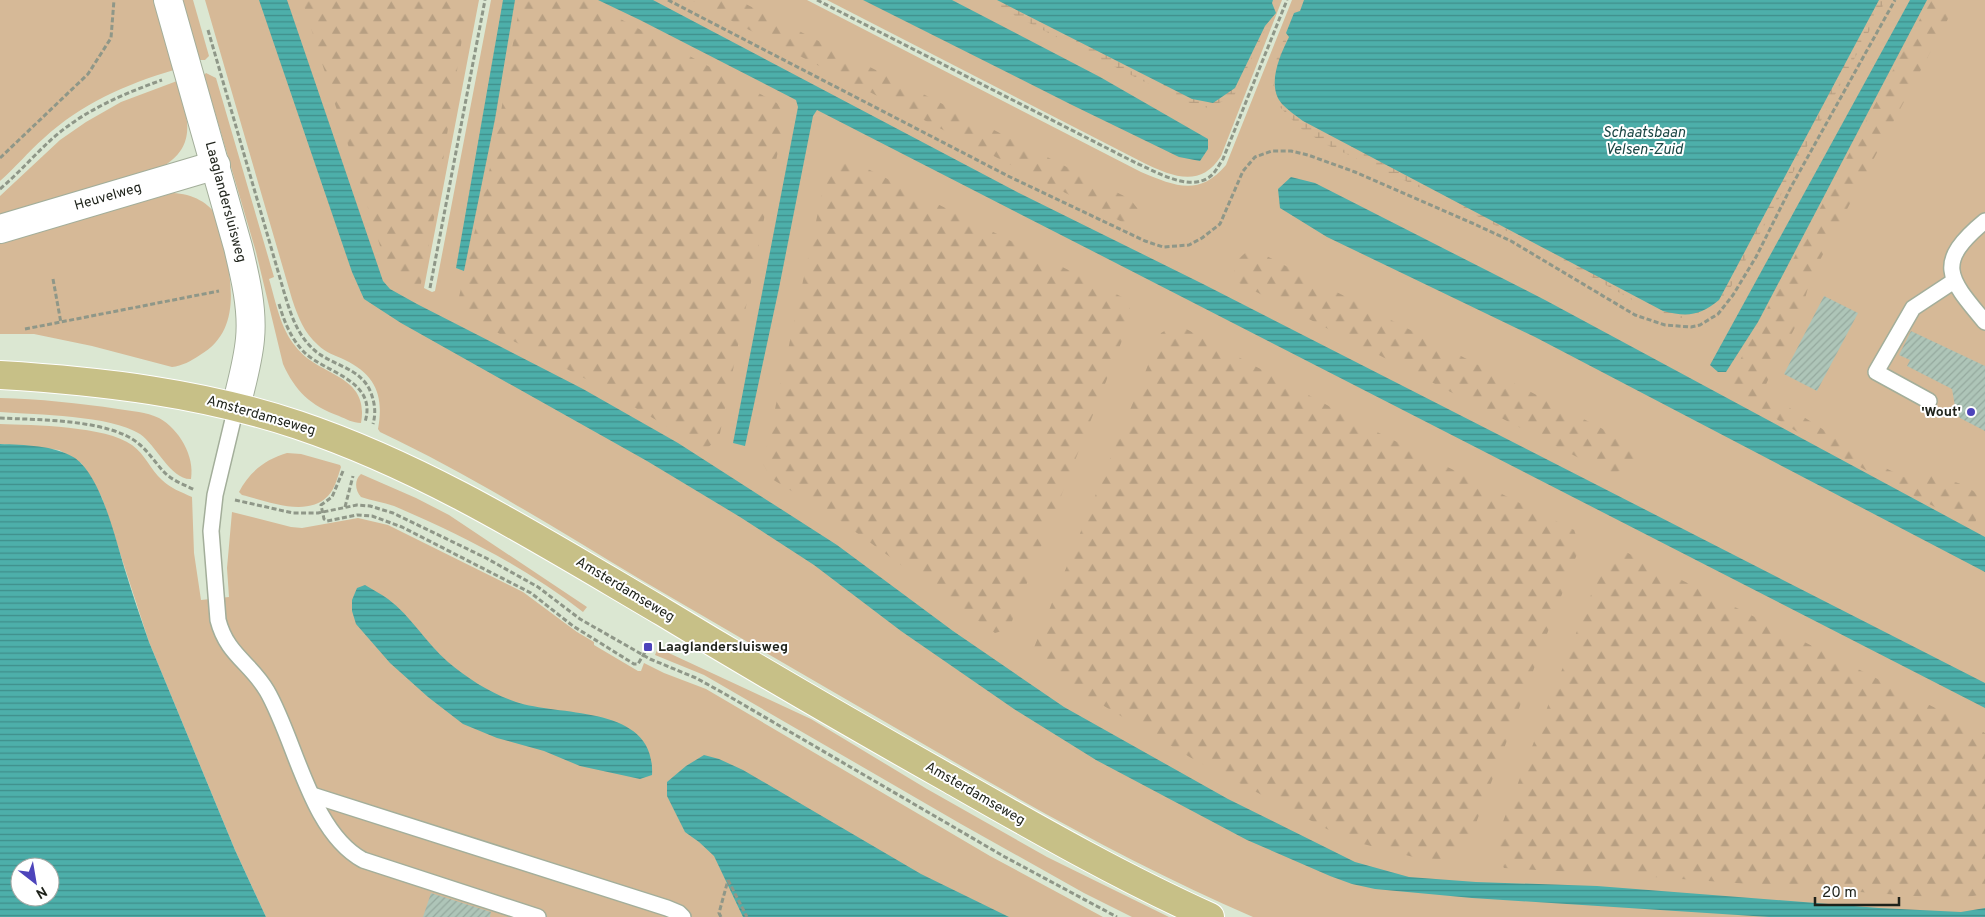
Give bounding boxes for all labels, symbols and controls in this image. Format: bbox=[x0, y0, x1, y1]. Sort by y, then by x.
water label: Schaatsbaan Velsen-Zuid bbox=[1603, 124, 1685, 160]
street label: Laaglandersluisweg bbox=[201, 140, 249, 264]
street label: Heuvelweg bbox=[72, 179, 144, 215]
street label: Amsterdamseweg bbox=[205, 392, 317, 440]
place label: 'Wout' bbox=[1921, 404, 1961, 421]
marker: 'Wout' bbox=[1965, 406, 1977, 418]
street label: Amsterdamseweg bbox=[572, 554, 678, 626]
place label: Laaglandersluisweg bbox=[658, 639, 788, 656]
marker: Laaglandersluisweg bbox=[642, 641, 654, 653]
street label: Amsterdamseweg bbox=[922, 759, 1028, 829]
north arrow bbox=[10, 857, 60, 907]
scale bar bbox=[1815, 874, 1899, 906]
text: N bbox=[32, 882, 50, 902]
text: 20 m bbox=[1822, 884, 1857, 903]

